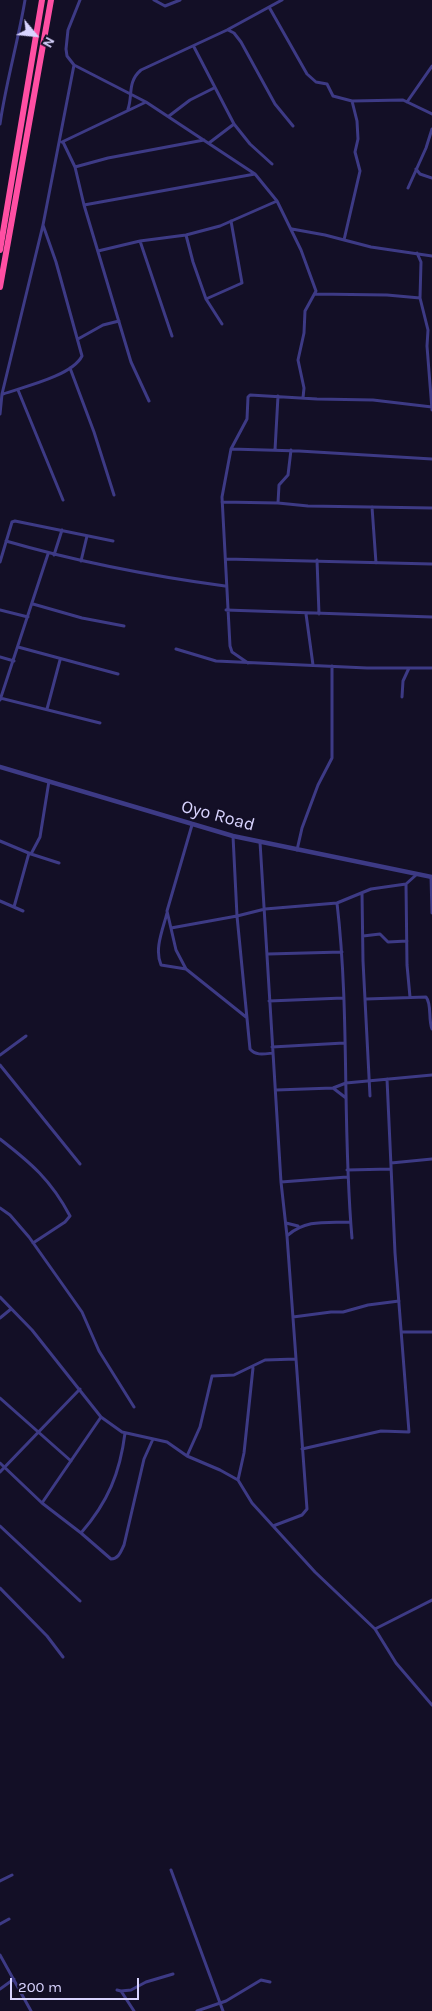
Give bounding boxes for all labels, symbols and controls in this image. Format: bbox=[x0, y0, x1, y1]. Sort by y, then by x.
north arrow bbox=[10, 10, 60, 60]
text: N bbox=[39, 34, 59, 51]
street label: Oyo Road bbox=[179, 796, 257, 836]
scale bar bbox=[12, 1968, 141, 2000]
text: 200 m bbox=[18, 1978, 62, 1996]

